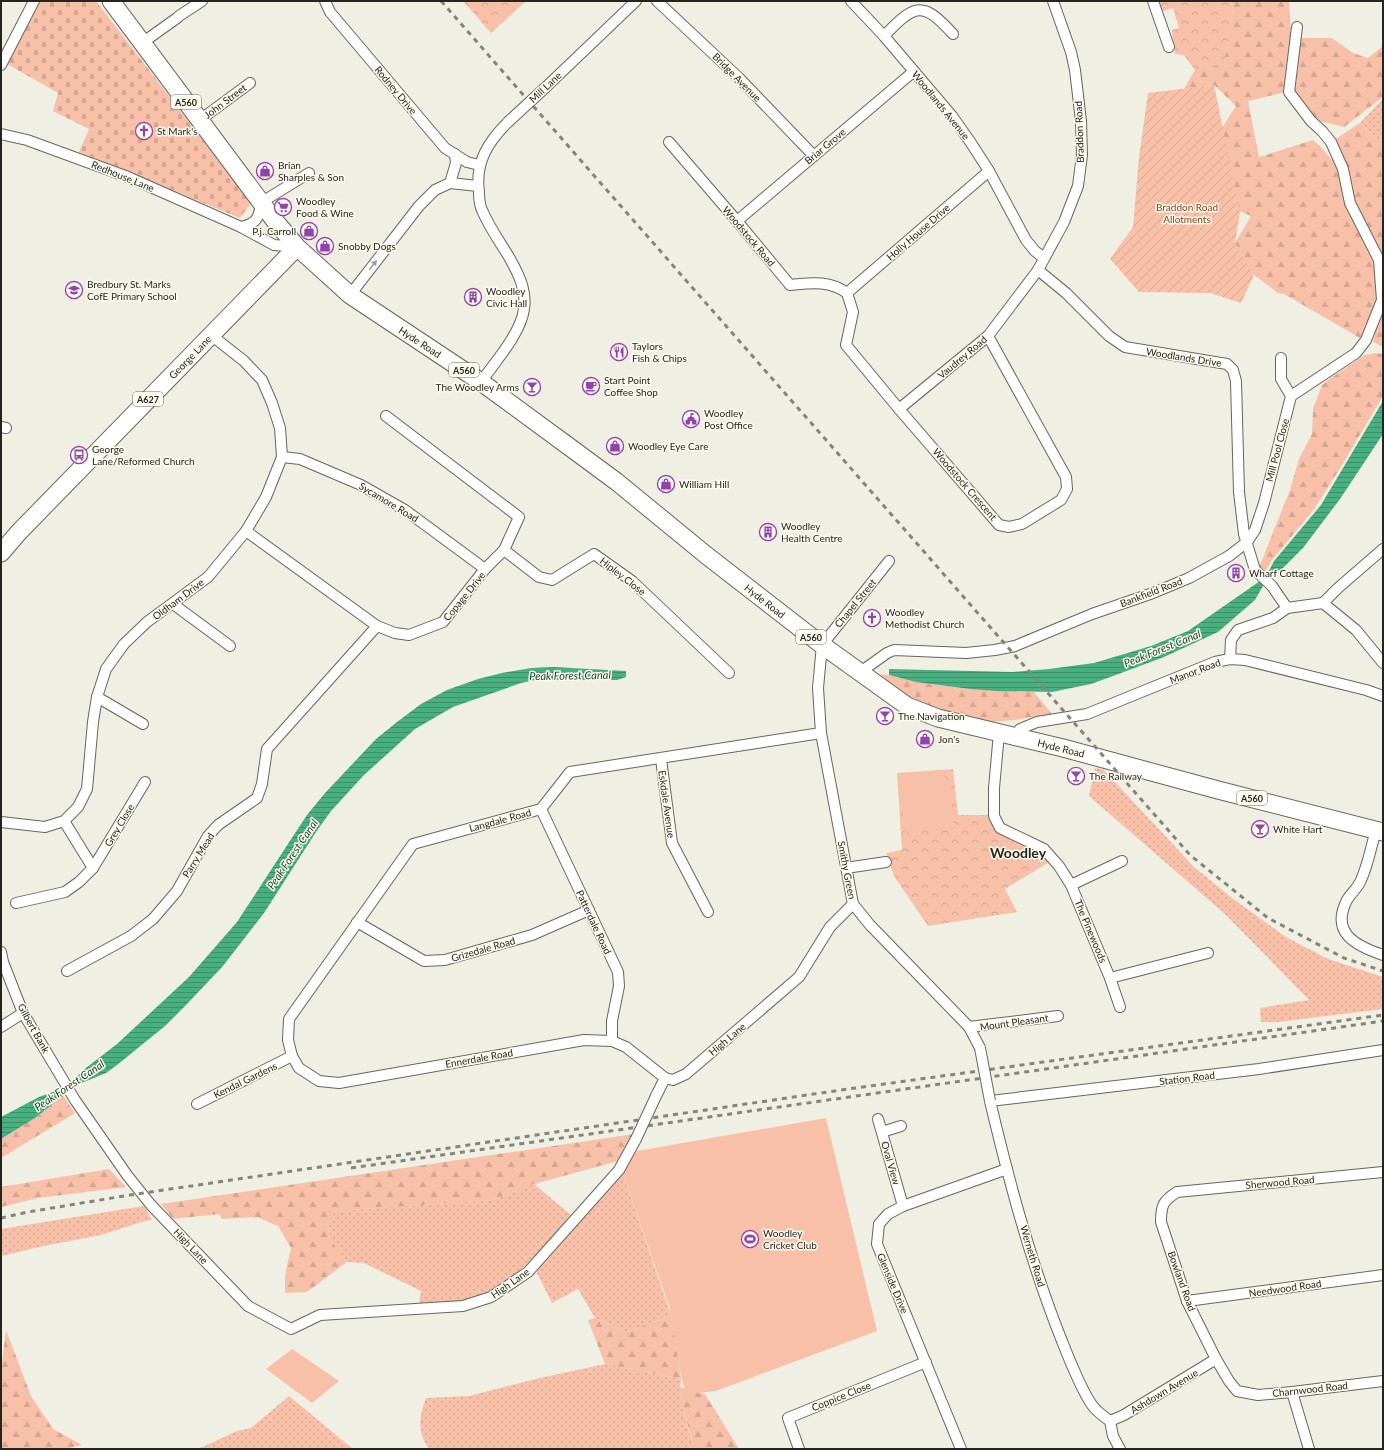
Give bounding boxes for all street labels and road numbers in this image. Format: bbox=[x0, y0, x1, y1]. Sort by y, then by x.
street label: Bridge Avenue bbox=[710, 50, 764, 104]
street label: Rodney Drive bbox=[372, 63, 420, 117]
street label: Woodlands Avenue bbox=[910, 68, 972, 142]
street label: Mill Lane bbox=[526, 69, 564, 105]
street label: John Street bbox=[202, 81, 249, 121]
road number: A560 bbox=[171, 95, 201, 109]
street label: Braddon Road bbox=[1072, 101, 1086, 163]
street label: Briar Grove bbox=[802, 125, 848, 167]
street label: Redhouse Lane bbox=[90, 158, 156, 194]
street label: Holly House Drive bbox=[884, 201, 952, 263]
street label: Woodstock Road bbox=[720, 203, 778, 269]
street label: Hyde Road bbox=[397, 324, 443, 360]
street label: George Lane bbox=[166, 333, 214, 381]
street label: Vaudrey Road bbox=[935, 333, 989, 381]
street label: Woodlands Drive bbox=[1146, 345, 1222, 369]
road number: A560 bbox=[449, 363, 479, 377]
road number: A627 bbox=[133, 392, 163, 406]
street label: Mill Pool Close bbox=[1263, 417, 1291, 483]
street label: Woodstock Crescent bbox=[930, 446, 1000, 523]
street label: Sycamore Road bbox=[357, 480, 421, 524]
street label: Hipley Close bbox=[598, 554, 648, 598]
street label: Copage Drive bbox=[441, 569, 487, 623]
street label: Bankfield Road bbox=[1118, 575, 1184, 609]
street label: Oldham Drive bbox=[150, 576, 206, 622]
street label: Chapel Street bbox=[832, 576, 879, 630]
street label: Hyde Road bbox=[742, 581, 788, 621]
road number: A560 bbox=[796, 630, 826, 644]
street label: Manor Road bbox=[1168, 656, 1222, 686]
street label: Hyde Road bbox=[1036, 736, 1086, 760]
street label: Eskdale Avenue bbox=[656, 769, 678, 839]
road number: A560 bbox=[1237, 791, 1267, 805]
street label: Grey Close bbox=[102, 802, 136, 848]
street label: Langdale Road bbox=[468, 806, 532, 834]
street label: Parry Mead bbox=[180, 830, 216, 880]
street label: Smithy Green bbox=[835, 840, 859, 900]
street label: Patterdale Road bbox=[574, 888, 614, 956]
street label: The Pinewoods bbox=[1072, 898, 1110, 964]
street label: Grizedale Road bbox=[450, 934, 516, 964]
street label: Gilbert Bank bbox=[15, 1001, 53, 1056]
street label: Mount Pleasant bbox=[979, 1011, 1049, 1033]
street label: High Lane bbox=[706, 1020, 748, 1058]
street label: Ennerdale Road bbox=[444, 1046, 514, 1070]
street label: Kendal Gardens bbox=[211, 1059, 279, 1101]
street label: Station Road bbox=[1159, 1069, 1215, 1087]
street label: Oval View bbox=[879, 1140, 903, 1186]
street label: Sherwood Road bbox=[1245, 1173, 1315, 1191]
street label: Werneth Road bbox=[1018, 1224, 1048, 1288]
street label: High Lane bbox=[171, 1226, 211, 1266]
street label: Bowland Road bbox=[1166, 1249, 1198, 1313]
street label: Glenside Drive bbox=[875, 1251, 911, 1315]
street label: High Lane bbox=[488, 1265, 532, 1301]
street label: Needwood Road bbox=[1248, 1277, 1322, 1299]
street label: Ashdown Avenue bbox=[1128, 1366, 1200, 1416]
street label: Coppice Close bbox=[810, 1379, 872, 1413]
street label: Charnwood Road bbox=[1272, 1379, 1348, 1399]

